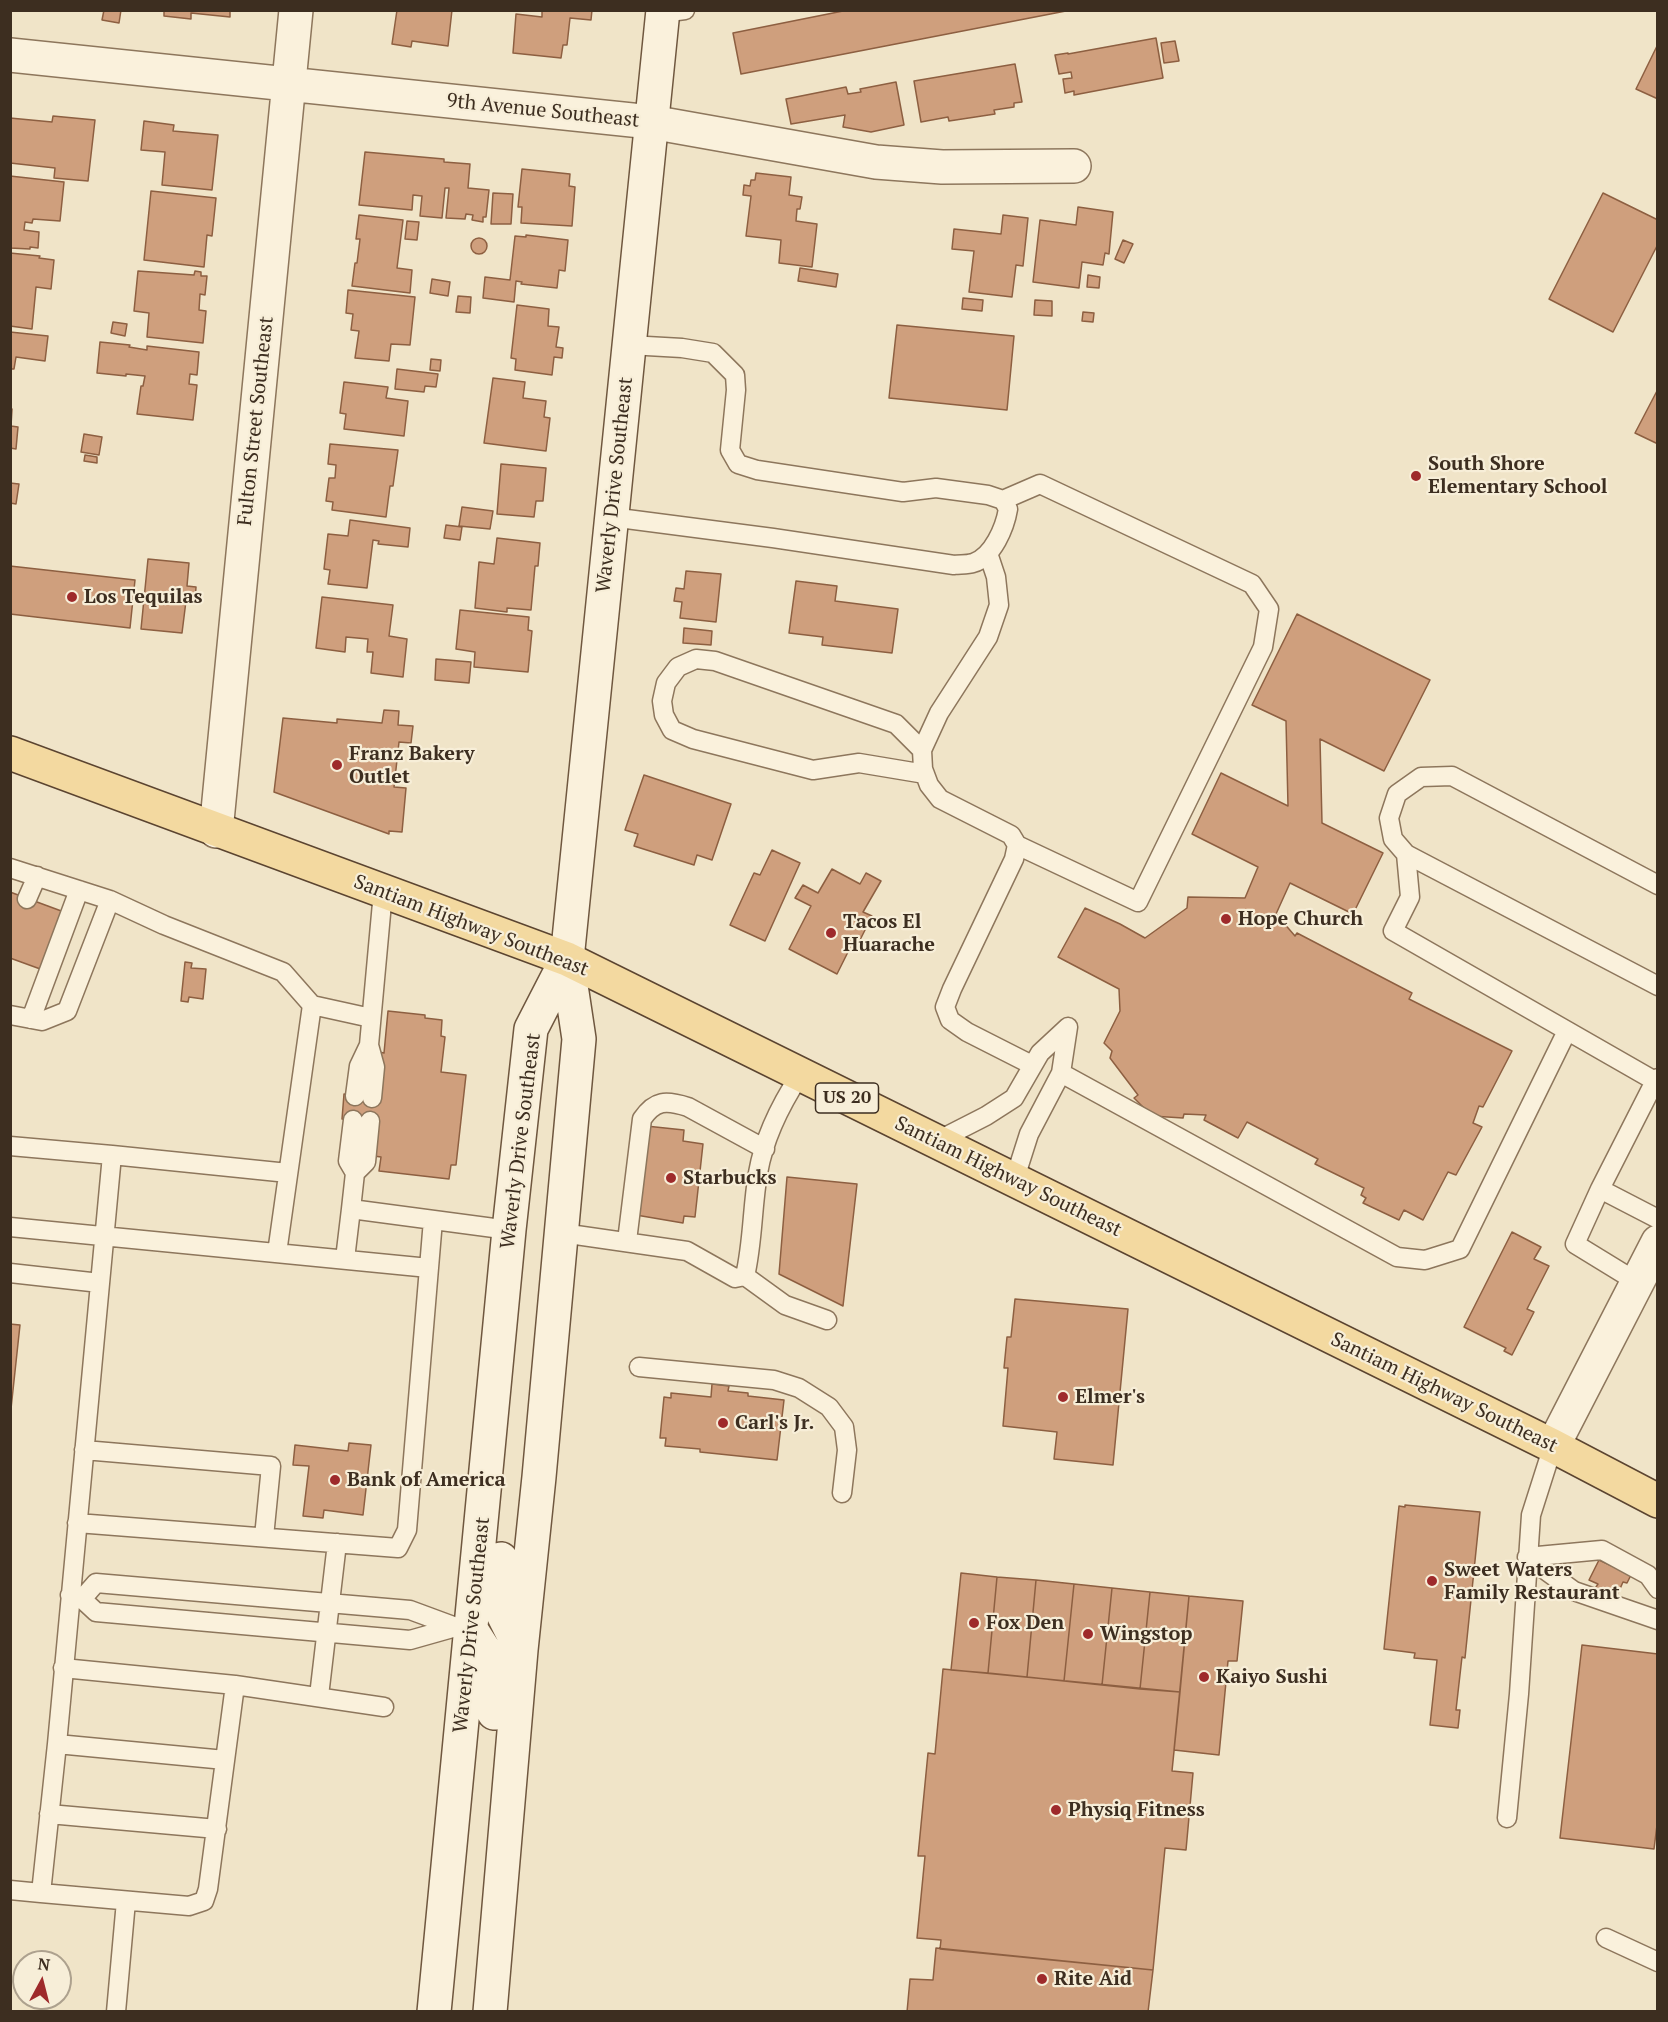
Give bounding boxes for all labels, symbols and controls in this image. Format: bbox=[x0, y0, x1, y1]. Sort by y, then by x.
street label: 9th Avenue Southeast bbox=[445, 89, 641, 133]
street label: Fulton Street Southeast bbox=[233, 315, 279, 527]
street label: Waverly Drive Southeast bbox=[592, 376, 638, 594]
place label: South Shore Elementary School bbox=[1428, 452, 1607, 499]
marker: South Shore Elementary School bbox=[1409, 469, 1423, 483]
place label: Los Tequilas bbox=[84, 585, 203, 609]
marker: Los Tequilas bbox=[65, 590, 79, 604]
place label: Franz Bakery Outlet bbox=[349, 742, 474, 789]
marker: Franz Bakery Outlet bbox=[330, 758, 344, 772]
street label: Santiam Highway Southeast bbox=[350, 870, 592, 982]
place label: Hope Church bbox=[1238, 907, 1363, 931]
place label: Tacos El Huarache bbox=[843, 910, 935, 957]
marker: Hope Church bbox=[1219, 912, 1233, 926]
marker: Tacos El Huarache bbox=[824, 926, 838, 940]
street label: Waverly Drive Southeast bbox=[496, 1032, 546, 1250]
road number: US 20 bbox=[816, 1083, 878, 1113]
street label: Santiam Highway Southeast bbox=[891, 1112, 1125, 1242]
place label: Starbucks bbox=[683, 1166, 776, 1190]
marker: Starbucks bbox=[664, 1171, 678, 1185]
street label: Santiam Highway Southeast bbox=[1327, 1328, 1561, 1458]
place label: Elmer's bbox=[1075, 1385, 1145, 1409]
marker: Elmer's bbox=[1056, 1390, 1070, 1404]
place label: Carl's Jr. bbox=[735, 1411, 814, 1435]
marker: Carl's Jr. bbox=[716, 1416, 730, 1430]
place label: Bank of America bbox=[347, 1468, 506, 1492]
marker: Bank of America bbox=[328, 1473, 342, 1487]
street label: Waverly Drive Southeast bbox=[449, 1516, 495, 1734]
place label: Sweet Waters Family Restaurant bbox=[1444, 1558, 1620, 1605]
marker: Sweet Waters Family Restaurant bbox=[1425, 1574, 1439, 1588]
place label: Fox Den bbox=[986, 1611, 1064, 1635]
marker: Fox Den bbox=[967, 1616, 981, 1630]
place label: Wingstop bbox=[1100, 1622, 1193, 1646]
marker: Wingstop bbox=[1081, 1627, 1095, 1641]
place label: Kaiyo Sushi bbox=[1216, 1665, 1328, 1689]
marker: Kaiyo Sushi bbox=[1197, 1670, 1211, 1684]
place label: Physiq Fitness bbox=[1068, 1798, 1205, 1822]
marker: Physiq Fitness bbox=[1049, 1803, 1063, 1817]
north arrow bbox=[12, 1950, 72, 2010]
text: N bbox=[37, 1952, 51, 1976]
place label: Rite Aid bbox=[1054, 1967, 1132, 1991]
marker: Rite Aid bbox=[1035, 1972, 1049, 1986]

